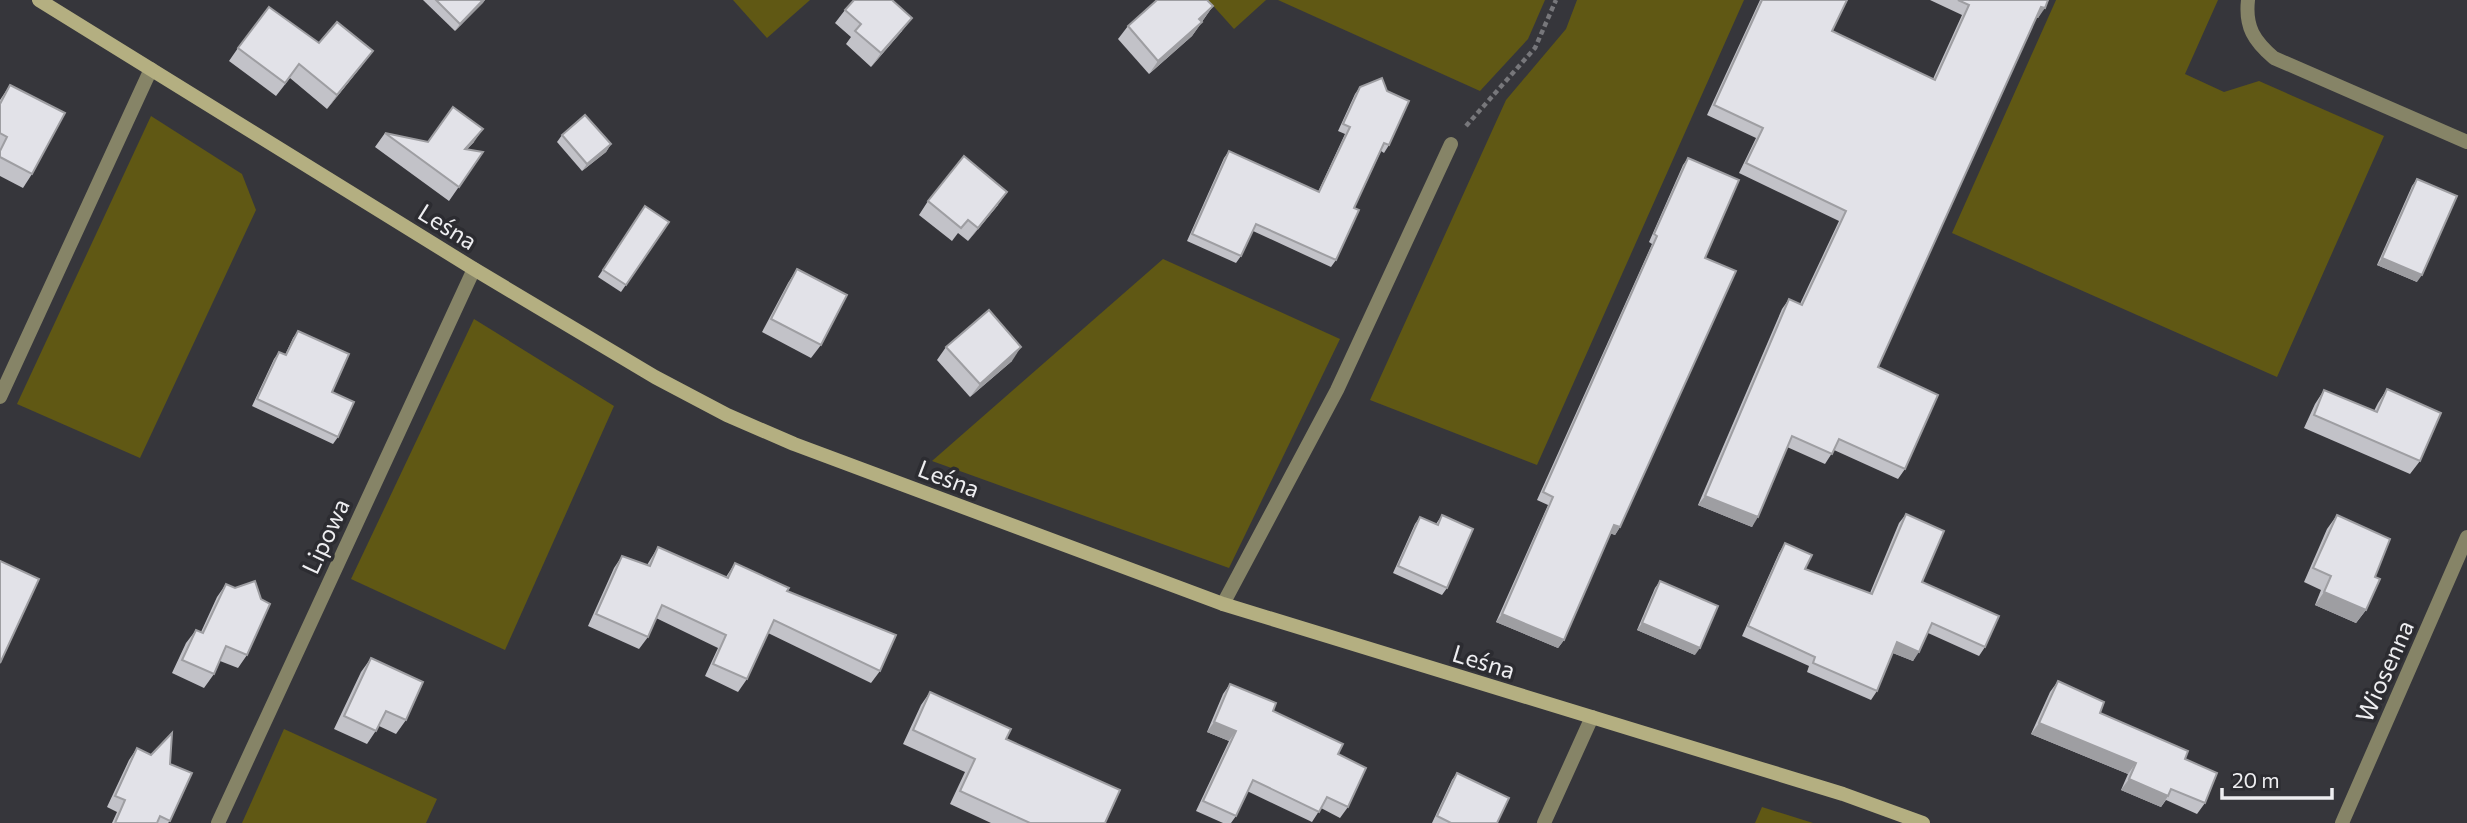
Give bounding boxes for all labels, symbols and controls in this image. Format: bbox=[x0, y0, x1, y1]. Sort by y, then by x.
street label: Leśna bbox=[413, 197, 483, 255]
street label: Leśna bbox=[914, 453, 984, 503]
street label: Lipowa bbox=[295, 494, 355, 578]
street label: Wiosenna bbox=[2349, 616, 2419, 726]
street label: Leśna bbox=[1449, 638, 1519, 684]
scale bar bbox=[2222, 756, 2332, 800]
text: 20 m bbox=[2232, 767, 2280, 792]

